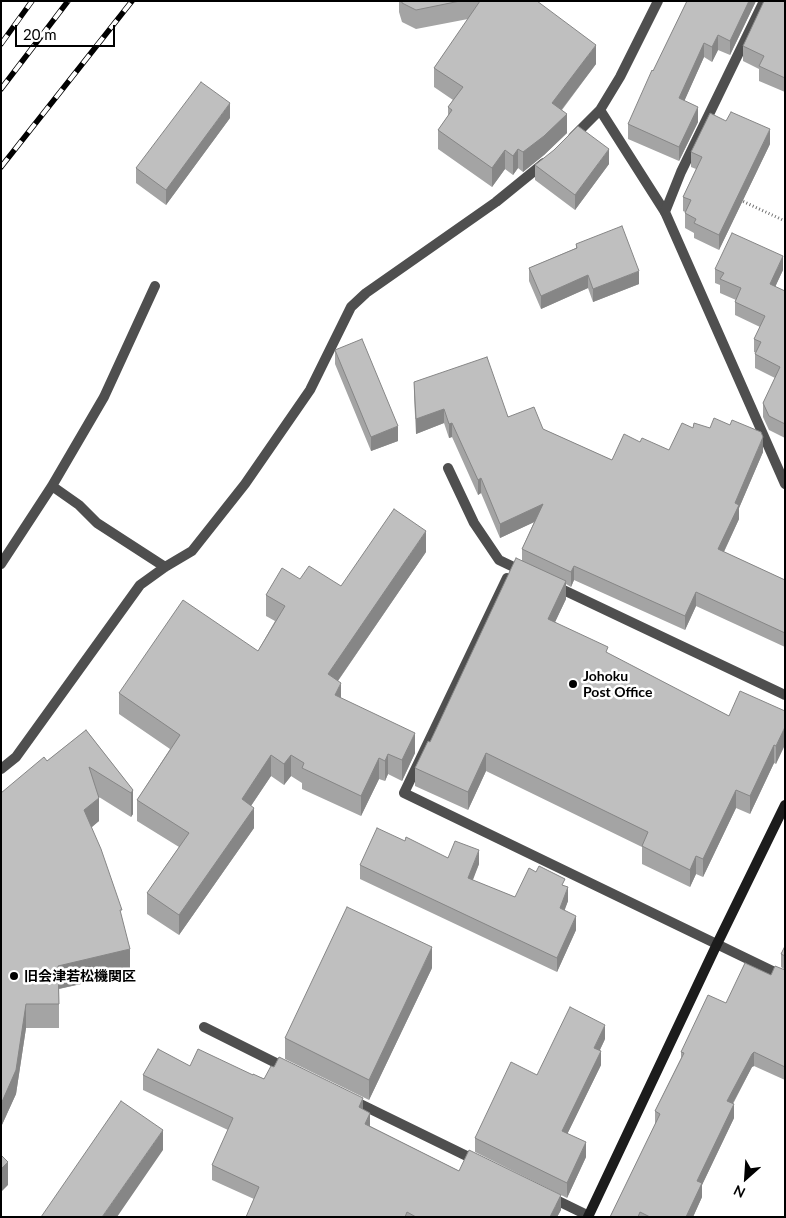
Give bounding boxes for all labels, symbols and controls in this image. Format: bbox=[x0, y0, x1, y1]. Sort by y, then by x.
scale bar bbox=[18, 15, 118, 47]
text: 20 m bbox=[23, 25, 57, 43]
place label: Johoku Post Office bbox=[583, 668, 652, 700]
marker: Johoku Post Office bbox=[567, 678, 579, 690]
place label: 旧会津若松機関区 bbox=[24, 968, 136, 984]
marker: 旧会津若松機関区 bbox=[8, 970, 20, 982]
north arrow bbox=[721, 1153, 771, 1203]
text: N bbox=[731, 1182, 748, 1202]

